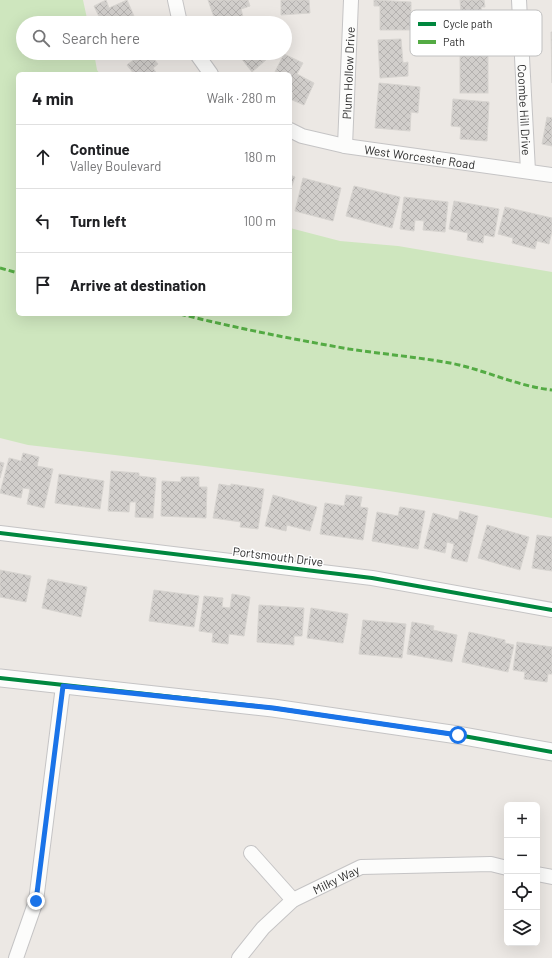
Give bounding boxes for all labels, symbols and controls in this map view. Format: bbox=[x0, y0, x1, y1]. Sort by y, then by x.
legend bbox=[410, 10, 542, 56]
search box bbox=[16, 16, 292, 60]
text: Cycle path bbox=[443, 17, 493, 30]
street label: Plum Hollow Drive bbox=[339, 26, 357, 120]
icon: search bbox=[30, 27, 52, 49]
text: Search here bbox=[62, 29, 140, 47]
text: Path bbox=[443, 35, 465, 48]
street label: Coombe Hill Drive bbox=[515, 64, 534, 156]
text: 4 min bbox=[32, 88, 74, 108]
text: Walk · 280 m bbox=[207, 90, 276, 106]
text: Continue bbox=[70, 140, 130, 158]
street label: West Worcester Road bbox=[363, 142, 476, 171]
icon: ahead bbox=[32, 146, 54, 168]
text: 180 m bbox=[244, 149, 276, 165]
text: Valley Boulevard bbox=[70, 158, 161, 174]
icon: left bbox=[32, 210, 54, 232]
text: Turn left bbox=[70, 212, 126, 230]
text: 100 m bbox=[243, 213, 276, 229]
icon: arrive bbox=[32, 274, 54, 296]
text: Arrive at destination bbox=[70, 276, 206, 294]
street label: Portsmouth Drive bbox=[232, 544, 324, 568]
route start bbox=[449, 726, 467, 744]
map controls bbox=[504, 802, 540, 946]
button: + bbox=[504, 802, 540, 838]
button: − bbox=[504, 838, 540, 874]
street label: Milky Way bbox=[310, 862, 362, 896]
button: locate bbox=[504, 874, 540, 910]
route end bbox=[27, 892, 45, 910]
button: layers bbox=[504, 910, 540, 946]

